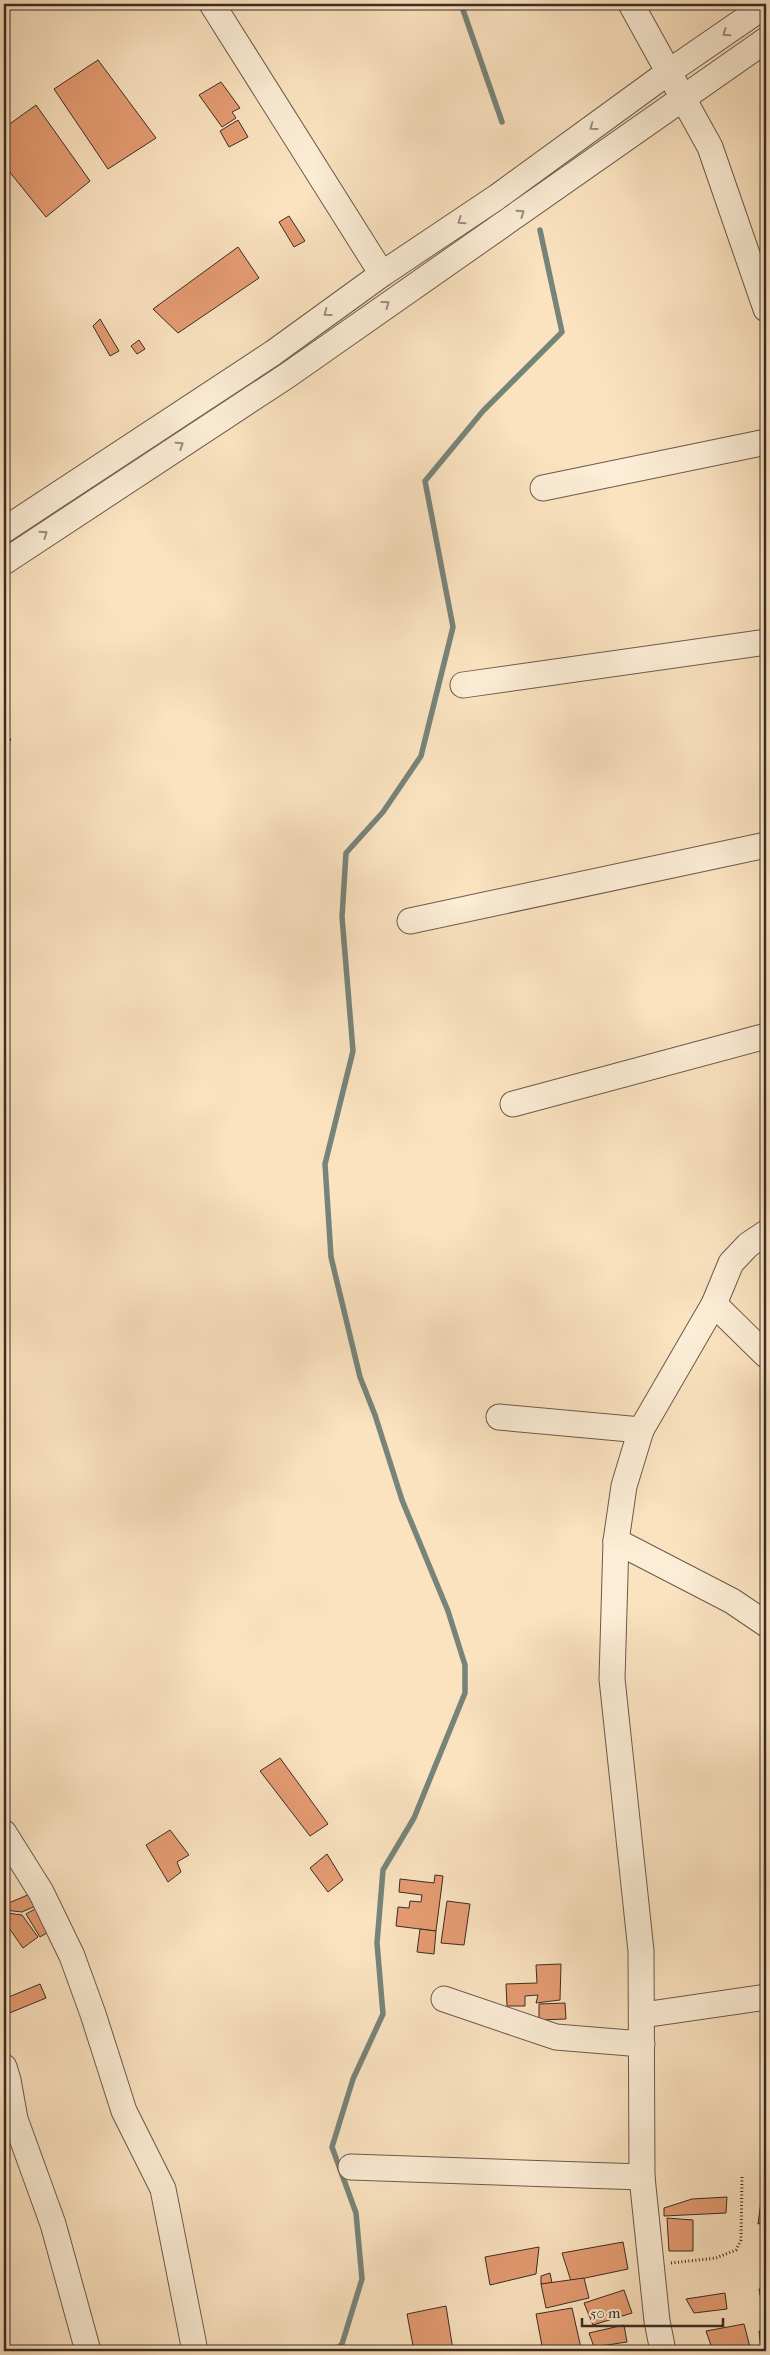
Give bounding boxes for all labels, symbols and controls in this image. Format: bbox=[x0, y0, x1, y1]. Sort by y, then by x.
one-way arrow bbox=[722, 27, 732, 36]
one-way arrow bbox=[589, 121, 599, 130]
one-way arrow bbox=[515, 210, 524, 219]
one-way arrow bbox=[457, 215, 467, 224]
one-way arrow bbox=[380, 301, 390, 310]
one-way arrow bbox=[324, 308, 333, 316]
one-way arrow bbox=[174, 442, 184, 451]
one-way arrow bbox=[38, 531, 48, 540]
scale bar bbox=[582, 2295, 724, 2327]
text: 50 m bbox=[590, 2304, 621, 2322]

